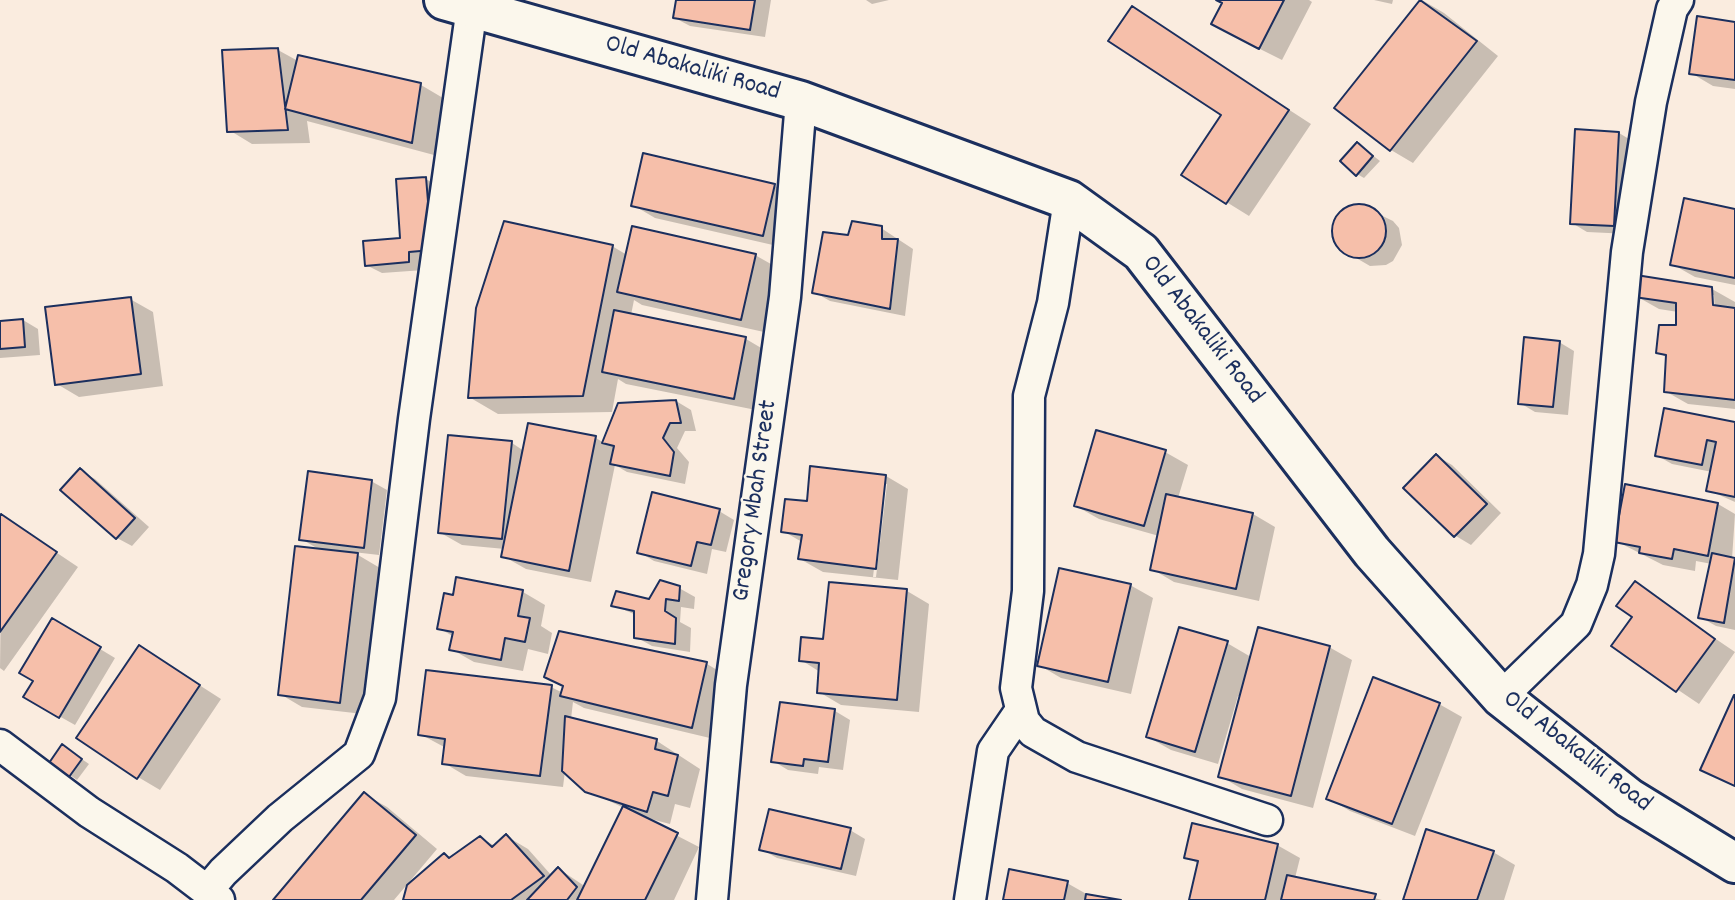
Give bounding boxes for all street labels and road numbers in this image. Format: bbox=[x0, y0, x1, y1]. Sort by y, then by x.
street label: Old Abakaliki Road bbox=[601, 30, 783, 110]
street label: Old Abakaliki Road bbox=[1133, 250, 1269, 412]
street label: Gregory Mbah Street bbox=[727, 398, 787, 604]
street label: Old Abakaliki Road bbox=[1495, 685, 1657, 821]

